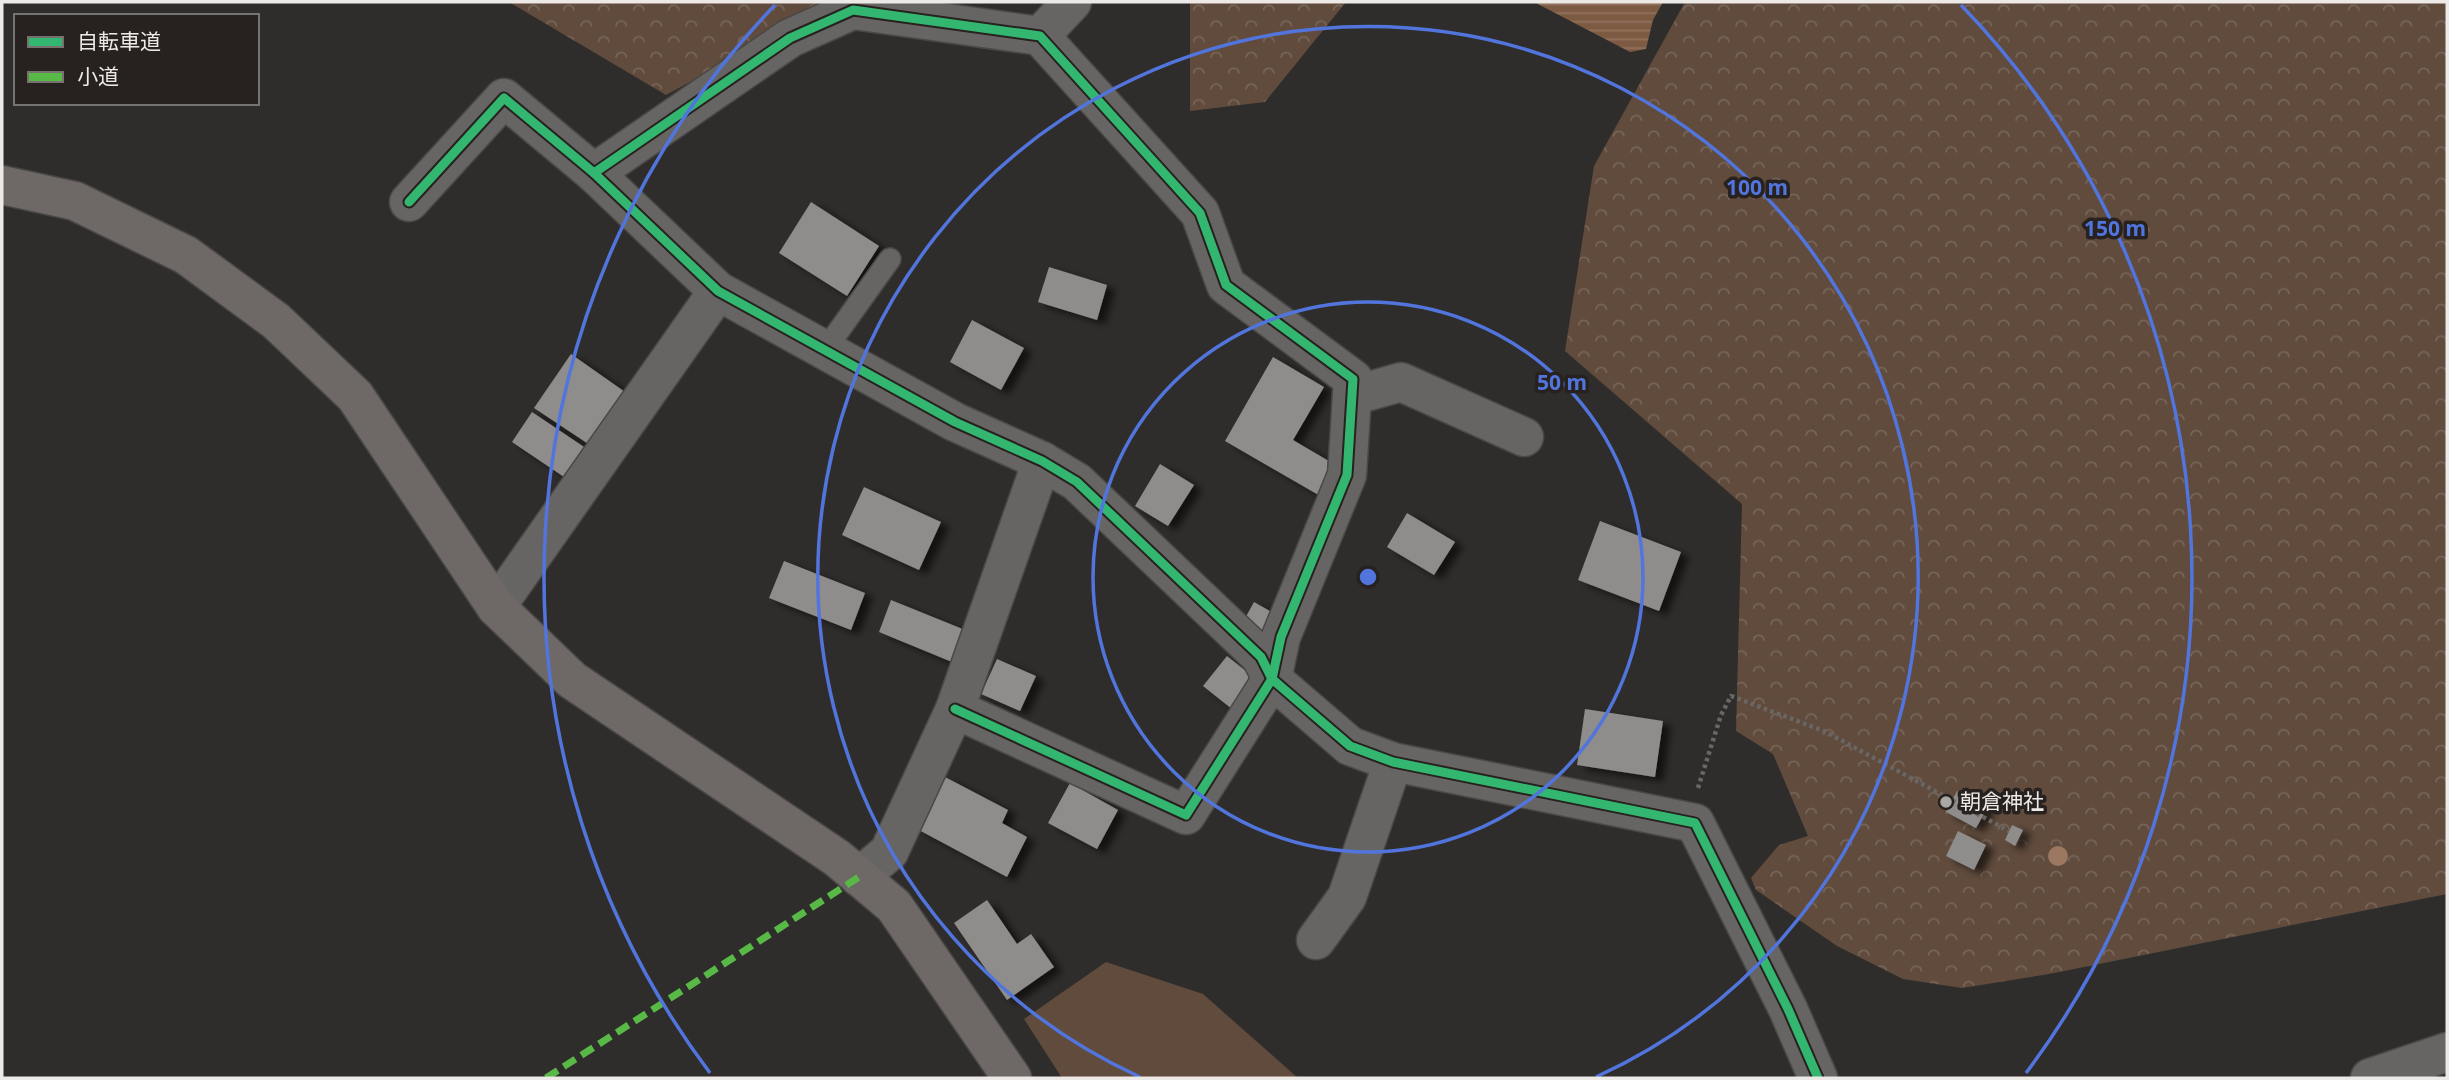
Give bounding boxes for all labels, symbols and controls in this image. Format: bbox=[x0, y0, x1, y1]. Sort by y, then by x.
legend bbox=[14, 14, 259, 105]
text: 自転車道 bbox=[77, 27, 161, 55]
text: 小道 bbox=[77, 62, 119, 90]
text: 100 m bbox=[1726, 173, 1788, 201]
text: 150 m bbox=[2084, 214, 2146, 242]
text: 50 m bbox=[1537, 368, 1587, 396]
centre of rings bbox=[1356, 565, 1380, 589]
place label: 朝倉神社 bbox=[1960, 787, 2044, 815]
marker: 朝倉神社 bbox=[1938, 794, 1954, 810]

